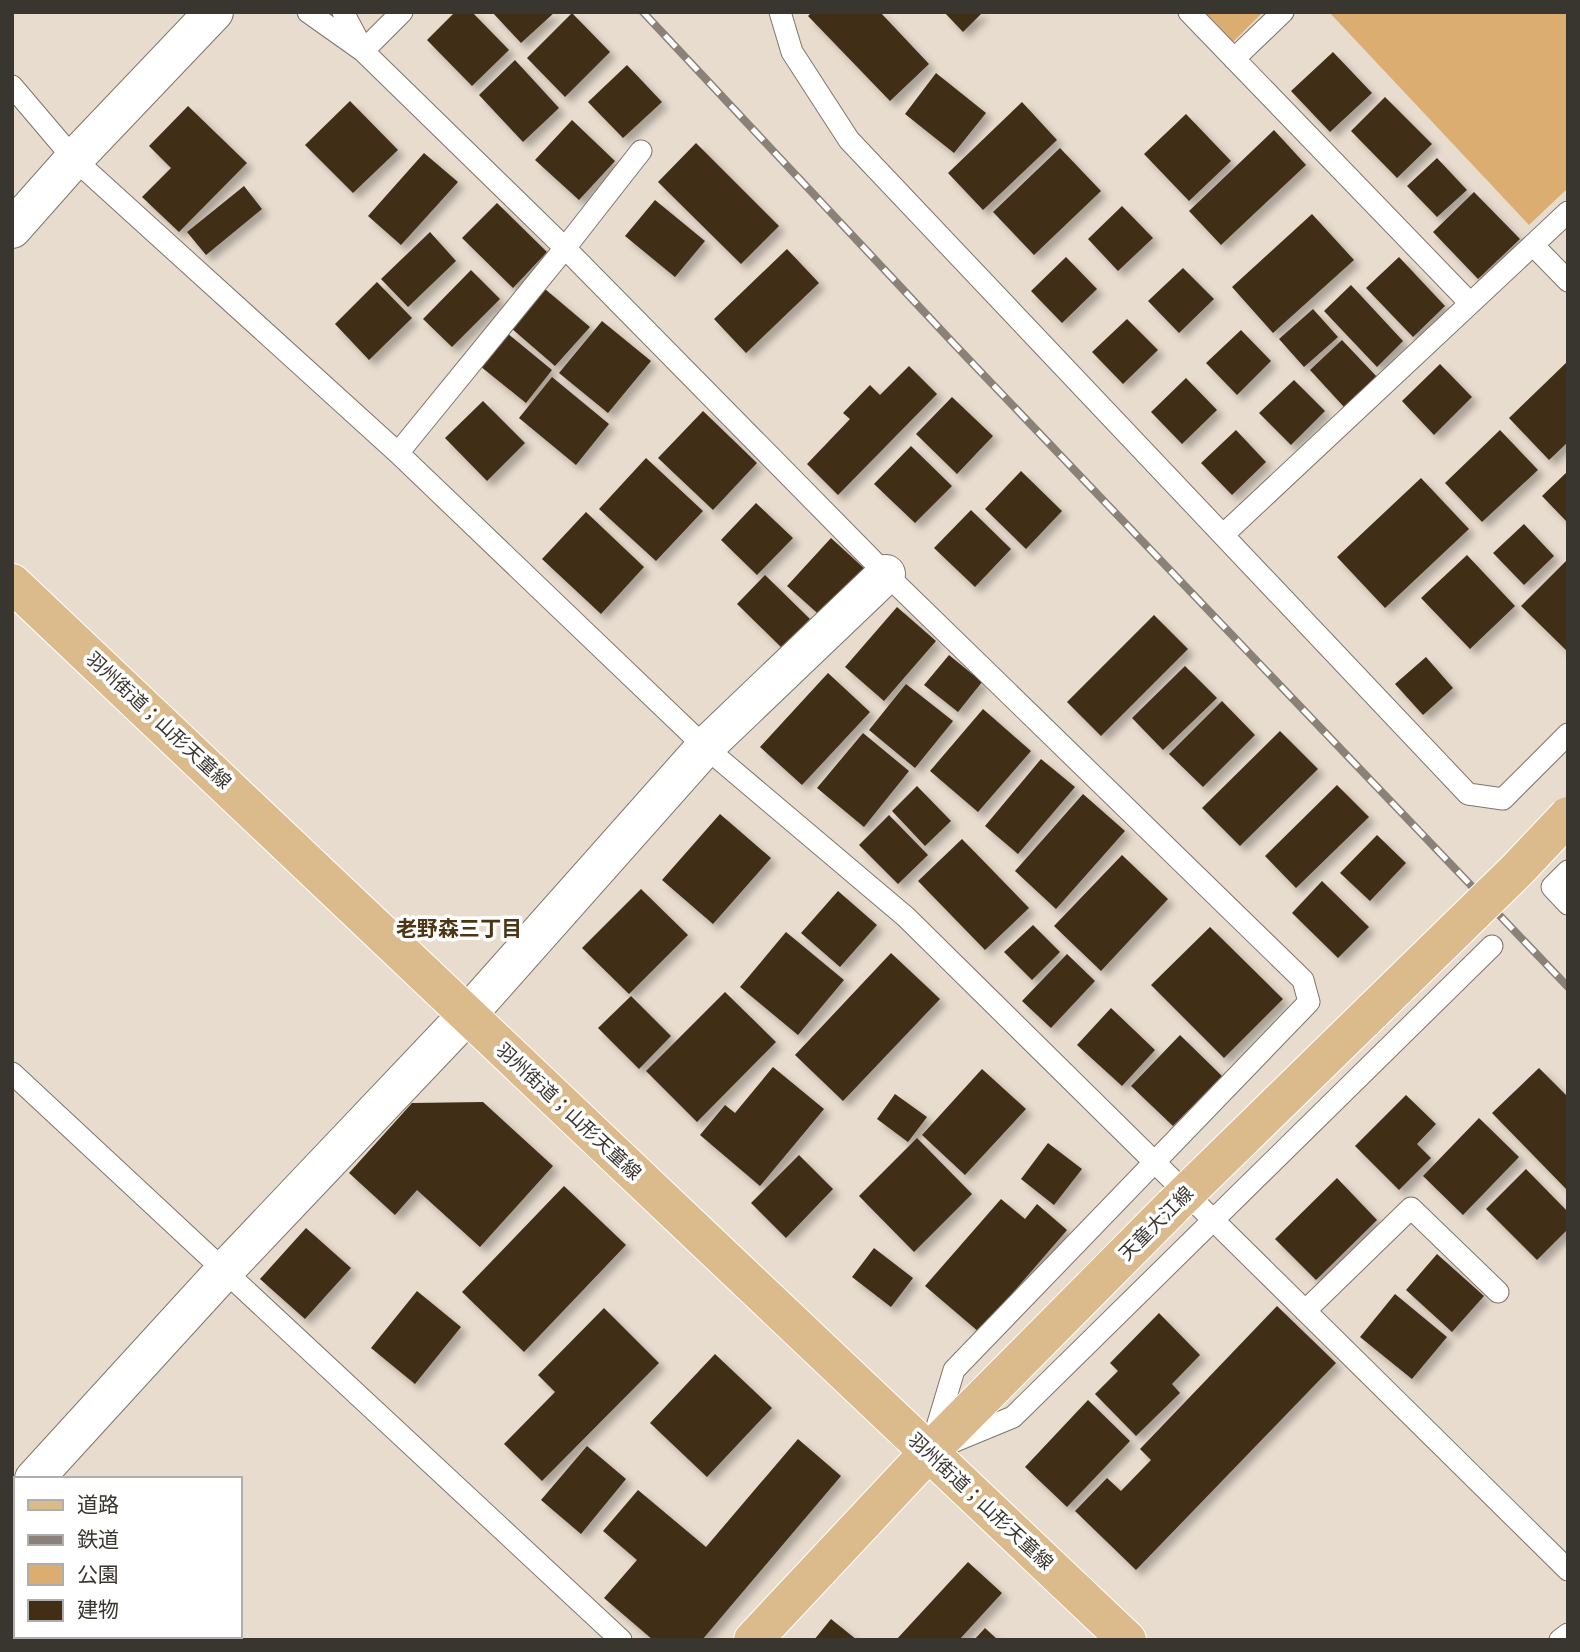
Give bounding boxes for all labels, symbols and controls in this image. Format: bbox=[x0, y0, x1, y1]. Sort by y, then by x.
street label: 羽州街道；山形天童線 bbox=[82, 646, 237, 793]
district label: 老野森三丁目 bbox=[396, 915, 522, 940]
street label: 羽州街道；山形天童線 bbox=[492, 1037, 647, 1184]
street label: 天童大江線 bbox=[1114, 1181, 1197, 1264]
street label: 羽州街道；山形天童線 bbox=[904, 1427, 1059, 1574]
legend bbox=[14, 1477, 242, 1638]
text: 道路 bbox=[77, 1491, 119, 1516]
text: 鉄道 bbox=[77, 1526, 119, 1551]
text: 公園 bbox=[77, 1561, 119, 1586]
text: 建物 bbox=[77, 1596, 119, 1621]

